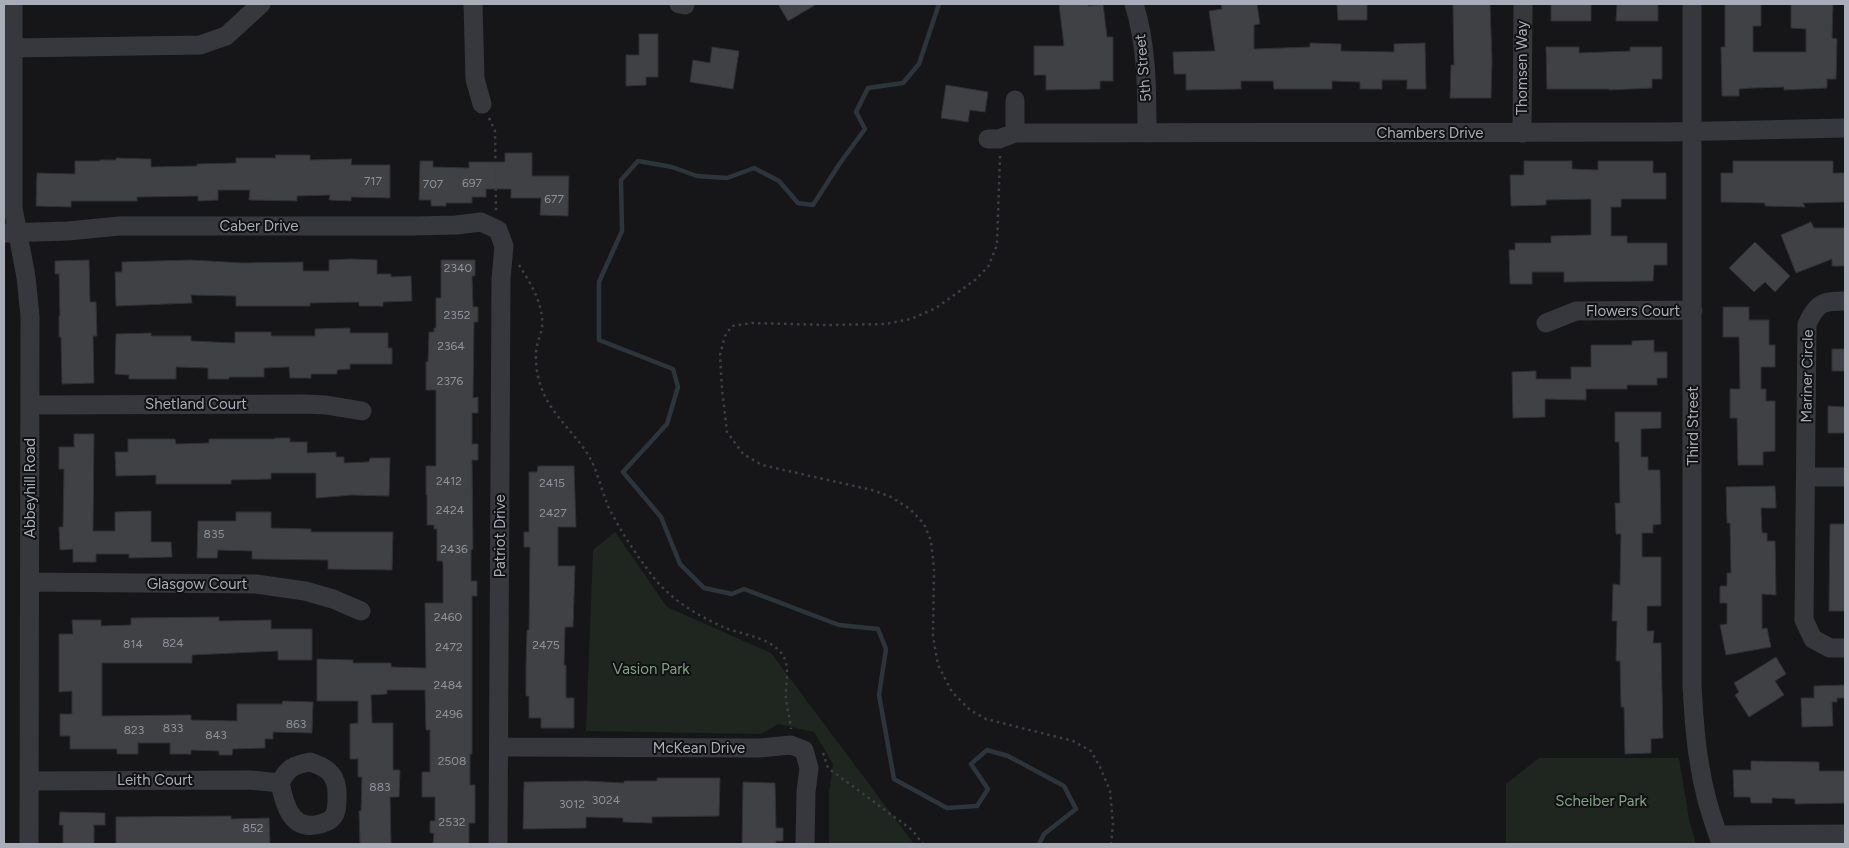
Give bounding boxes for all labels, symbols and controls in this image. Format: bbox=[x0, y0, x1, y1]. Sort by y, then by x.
street label: Thomsen Way bbox=[1513, 21, 1531, 115]
street label: 5th Street bbox=[1131, 33, 1155, 103]
street label: Chambers Drive bbox=[1376, 124, 1484, 142]
house number: 717 bbox=[364, 174, 382, 188]
house number: 697 bbox=[462, 176, 483, 190]
house number: 707 bbox=[423, 177, 444, 191]
house number: 677 bbox=[544, 192, 564, 206]
street label: Caber Drive bbox=[220, 217, 298, 235]
house number: 2340 bbox=[444, 261, 472, 275]
street label: Flowers Court bbox=[1586, 302, 1680, 320]
house number: 2352 bbox=[444, 308, 470, 322]
street label: Mariner Circle bbox=[1797, 329, 1817, 423]
house number: 2364 bbox=[437, 339, 465, 353]
house number: 2376 bbox=[437, 374, 463, 388]
street label: Third Street bbox=[1684, 386, 1702, 466]
street label: Shetland Court bbox=[145, 395, 247, 413]
street label: Abbeyhill Road bbox=[21, 438, 39, 538]
house number: 2412 bbox=[436, 474, 462, 488]
house number: 2415 bbox=[539, 476, 565, 490]
street label: Patriot Drive bbox=[491, 494, 509, 578]
house number: 2424 bbox=[436, 503, 465, 517]
house number: 2427 bbox=[539, 506, 567, 520]
house number: 835 bbox=[204, 527, 224, 541]
house number: 2436 bbox=[440, 542, 468, 556]
street label: Glasgow Court bbox=[147, 575, 248, 593]
house number: 2460 bbox=[434, 610, 463, 624]
house number: 824 bbox=[162, 636, 184, 650]
house number: 814 bbox=[123, 637, 143, 651]
house number: 2475 bbox=[532, 638, 560, 652]
house number: 2472 bbox=[435, 640, 463, 654]
park label: Vasion Park bbox=[612, 660, 690, 678]
house number: 2484 bbox=[434, 678, 463, 692]
house number: 2496 bbox=[435, 707, 463, 721]
house number: 863 bbox=[286, 717, 306, 731]
house number: 833 bbox=[163, 721, 183, 735]
house number: 823 bbox=[124, 723, 144, 737]
house number: 843 bbox=[205, 728, 227, 742]
street label: McKean Drive bbox=[653, 739, 745, 757]
house number: 2508 bbox=[438, 754, 466, 768]
street label: Leith Court bbox=[117, 771, 193, 789]
house number: 883 bbox=[369, 780, 391, 794]
park label: Scheiber Park bbox=[1555, 792, 1648, 810]
house number: 3024 bbox=[592, 793, 621, 807]
house number: 3012 bbox=[559, 797, 585, 811]
house number: 2532 bbox=[439, 815, 465, 829]
house number: 852 bbox=[243, 821, 263, 835]

